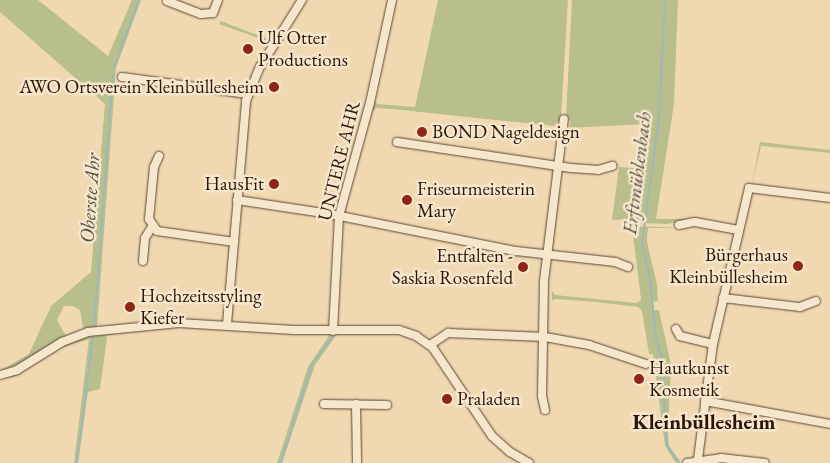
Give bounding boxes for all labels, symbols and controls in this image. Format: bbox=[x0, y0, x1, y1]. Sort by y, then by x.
place label: Ulf Otter Productions bbox=[258, 27, 348, 71]
marker: Ulf Otter Productions bbox=[242, 43, 254, 55]
place label: AWO Ortsverein Kleinbüllesheim bbox=[19, 76, 264, 98]
marker: AWO Ortsverein Kleinbüllesheim bbox=[268, 81, 280, 93]
street label: UNTERE AHR bbox=[313, 99, 365, 223]
water label: Erftmühlenbach bbox=[618, 110, 656, 236]
place label: BOND Nageldesign bbox=[432, 121, 580, 143]
marker: BOND Nageldesign bbox=[416, 126, 428, 138]
water label: Oberste Ahr bbox=[75, 152, 105, 244]
place label: HausFit bbox=[205, 173, 264, 195]
marker: HausFit bbox=[268, 178, 280, 190]
place label: Friseurmeisterin Mary bbox=[417, 178, 535, 222]
marker: Friseurmeisterin Mary bbox=[401, 194, 413, 206]
place label: Bürgerhaus Kleinbüllesheim bbox=[669, 244, 788, 288]
place label: Entfalten - Saskia Rosenfeld bbox=[392, 245, 513, 289]
marker: Bürgerhaus Kleinbüllesheim bbox=[792, 260, 804, 272]
marker: Entfalten - Saskia Rosenfeld bbox=[517, 261, 529, 273]
place label: Hochzeitsstyling Kiefer bbox=[140, 285, 262, 329]
marker: Hochzeitsstyling Kiefer bbox=[124, 301, 136, 313]
place label: Hautkunst Kosmetik bbox=[649, 357, 729, 401]
marker: Hautkunst Kosmetik bbox=[633, 373, 645, 385]
place label: Praladen bbox=[457, 388, 521, 410]
marker: Praladen bbox=[441, 393, 453, 405]
district label: Kleinbüllesheim bbox=[633, 409, 775, 435]

